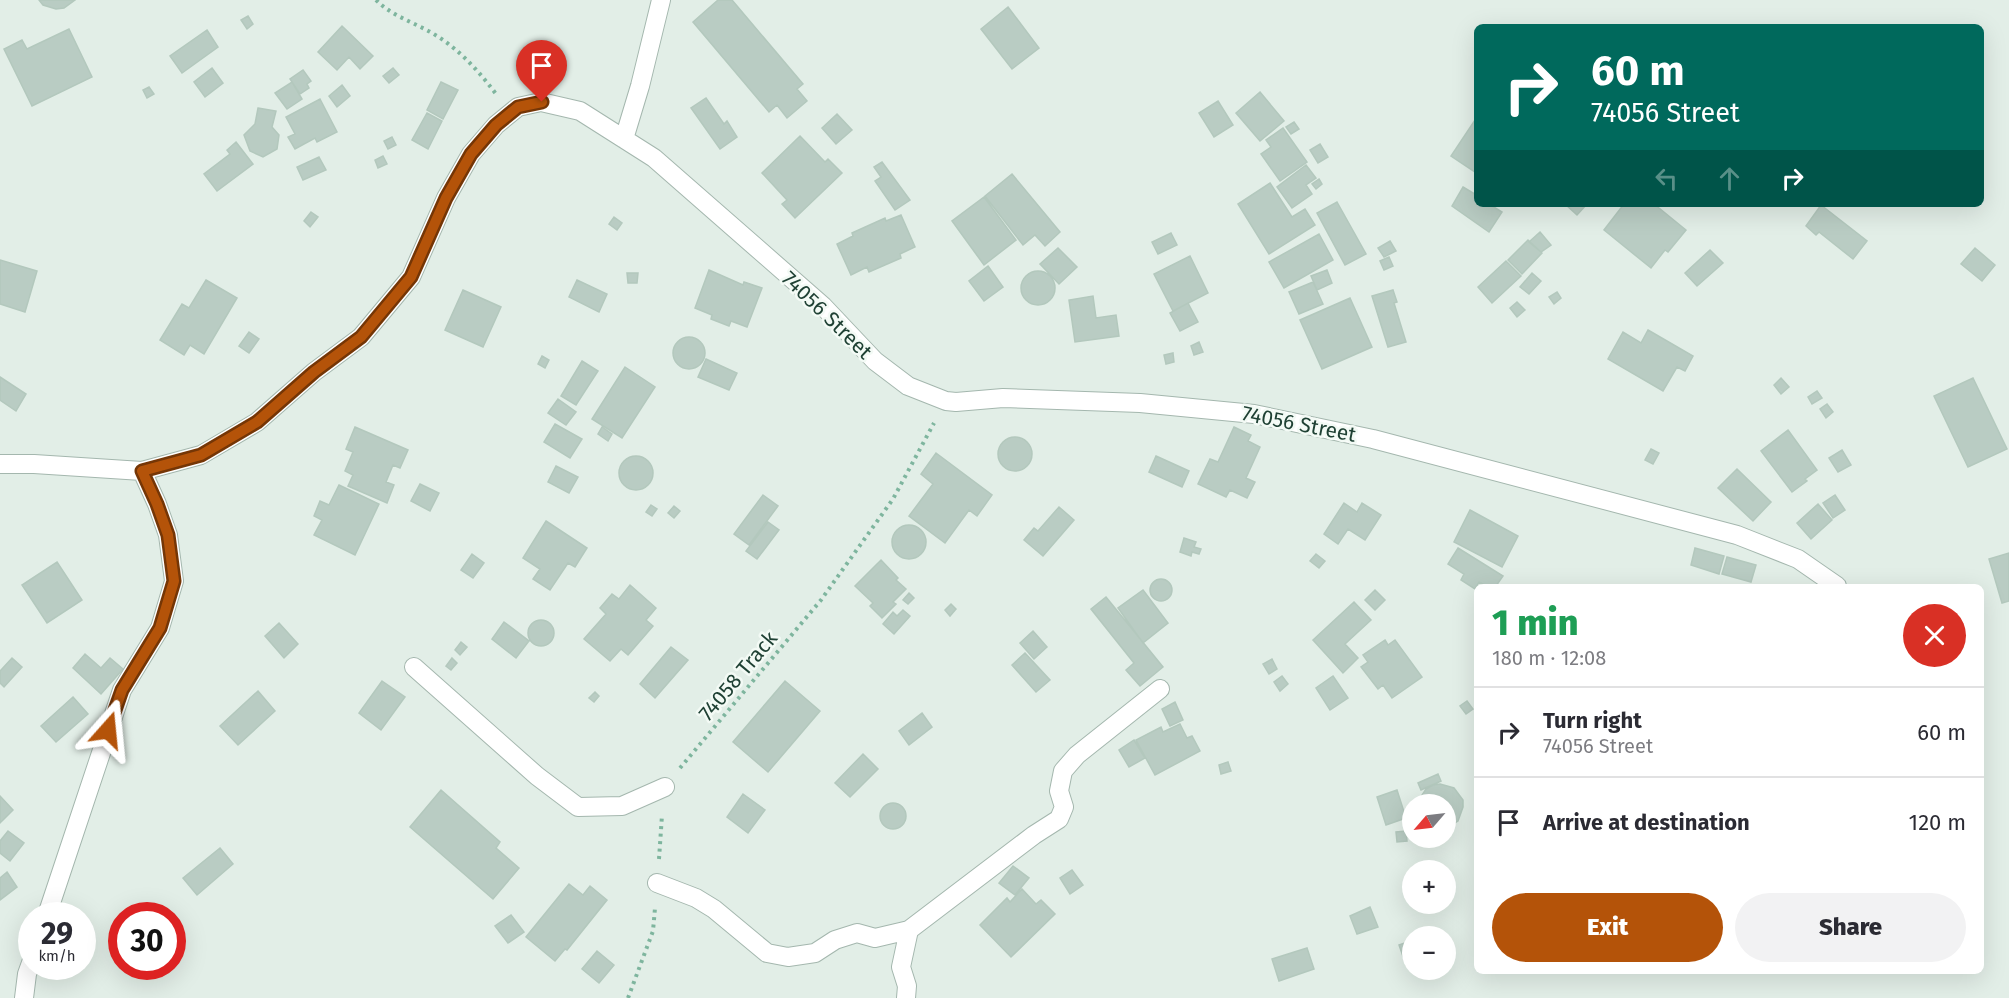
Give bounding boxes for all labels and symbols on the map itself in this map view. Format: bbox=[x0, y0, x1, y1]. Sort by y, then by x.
pin bbox=[516, 40, 567, 102]
street label: 74056 Street bbox=[776, 265, 878, 365]
street label: 74056 Street bbox=[1240, 400, 1359, 448]
street label: 74058 Track bbox=[693, 626, 783, 726]
position arrow bbox=[76, 698, 140, 762]
north arrow bbox=[1402, 794, 1456, 848]
speed limit sign: 30 bbox=[108, 902, 186, 980]

